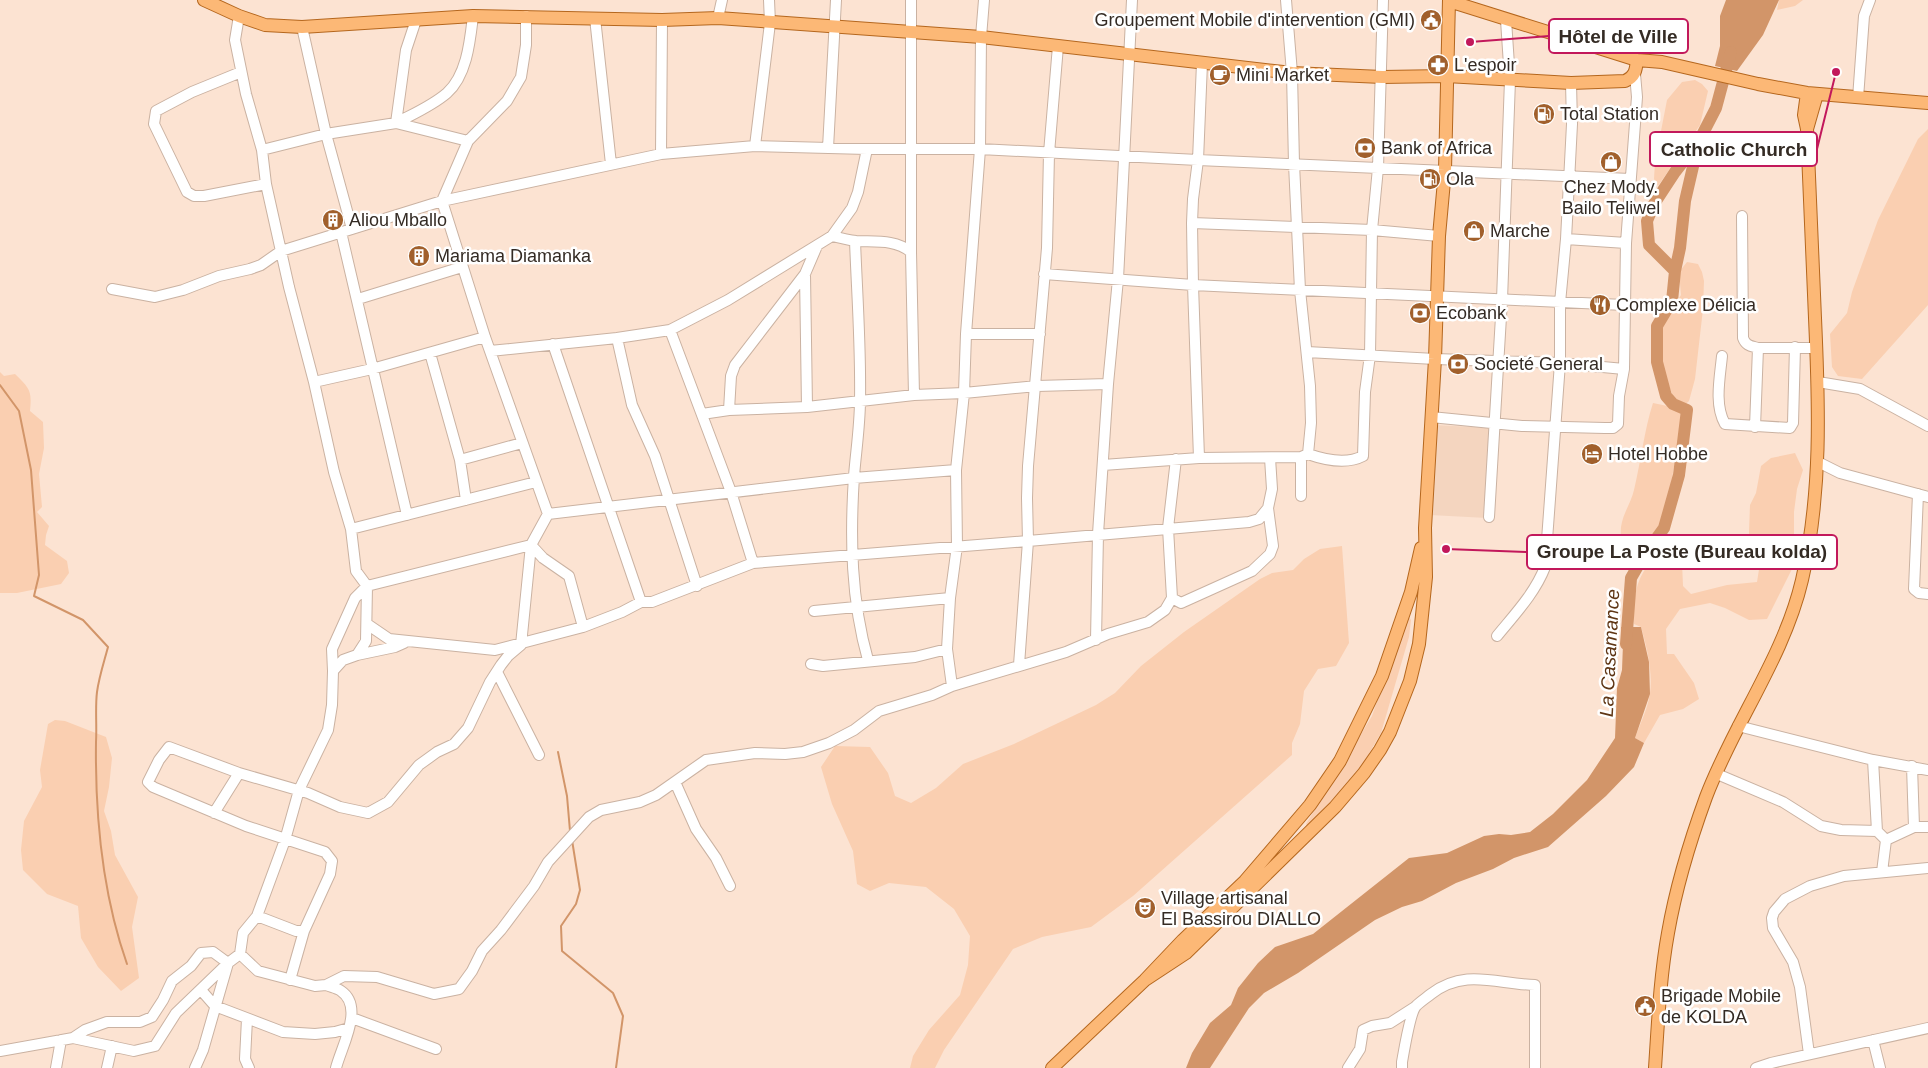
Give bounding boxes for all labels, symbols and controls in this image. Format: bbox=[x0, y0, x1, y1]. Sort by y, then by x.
public building icon: Groupement Mobile d'intervention (GMI) bbox=[1419, 8, 1443, 32]
place label: Groupement Mobile d'intervention (GMI) bbox=[1094, 10, 1415, 30]
callout: Hôtel de Ville bbox=[1549, 19, 1688, 53]
text: Hôtel de Ville bbox=[1559, 26, 1677, 47]
pharmacy icon: L'espoir bbox=[1426, 53, 1450, 77]
place label: L'espoir bbox=[1454, 55, 1516, 75]
cafe icon: Mini Market bbox=[1208, 63, 1232, 87]
place label: Mini Market bbox=[1236, 65, 1329, 85]
fuel station icon: Total Station bbox=[1532, 102, 1556, 126]
place label: Total Station bbox=[1560, 104, 1659, 124]
callout: Catholic Church bbox=[1650, 132, 1817, 166]
bank icon: Bank of Africa bbox=[1353, 136, 1377, 160]
place label: Bank of Africa bbox=[1381, 138, 1493, 158]
text: Catholic Church bbox=[1661, 139, 1807, 160]
shop icon: Chez Mody. Bailo Teliwel bbox=[1599, 150, 1623, 174]
fuel station icon: Ola bbox=[1418, 167, 1442, 191]
place label: Ola bbox=[1446, 169, 1475, 189]
place label: Chez Mody. Bailo Teliwel bbox=[1562, 177, 1660, 218]
building icon: Aliou Mballo bbox=[321, 208, 345, 232]
place label: Aliou Mballo bbox=[349, 210, 447, 230]
shop icon: Marche bbox=[1462, 219, 1486, 243]
place label: Marche bbox=[1490, 221, 1550, 241]
building icon: Mariama Diamanka bbox=[407, 244, 431, 268]
place label: Mariama Diamanka bbox=[435, 246, 592, 266]
restaurant icon: Complexe Délicia bbox=[1588, 293, 1612, 317]
place label: Complexe Délicia bbox=[1616, 295, 1757, 315]
bank icon: Ecobank bbox=[1408, 301, 1432, 325]
place label: Ecobank bbox=[1436, 303, 1507, 323]
bank icon: Societé General bbox=[1446, 352, 1470, 376]
place label: Societé General bbox=[1474, 354, 1603, 374]
hotel icon: Hotel Hobbe bbox=[1580, 442, 1604, 466]
place label: Hotel Hobbe bbox=[1608, 444, 1708, 464]
callout: Groupe La Poste (Bureau kolda) bbox=[1527, 535, 1837, 569]
text: Groupe La Poste (Bureau kolda) bbox=[1537, 541, 1827, 562]
water label: La Casamance bbox=[1596, 589, 1623, 717]
place label: Village artisanal El Bassirou DIALLO bbox=[1161, 888, 1321, 929]
theatre icon: Village artisanal El Bassirou DIALLO bbox=[1133, 896, 1157, 920]
place label: Brigade Mobile de KOLDA bbox=[1661, 986, 1781, 1027]
public building icon: Brigade Mobile de KOLDA bbox=[1633, 994, 1657, 1018]

